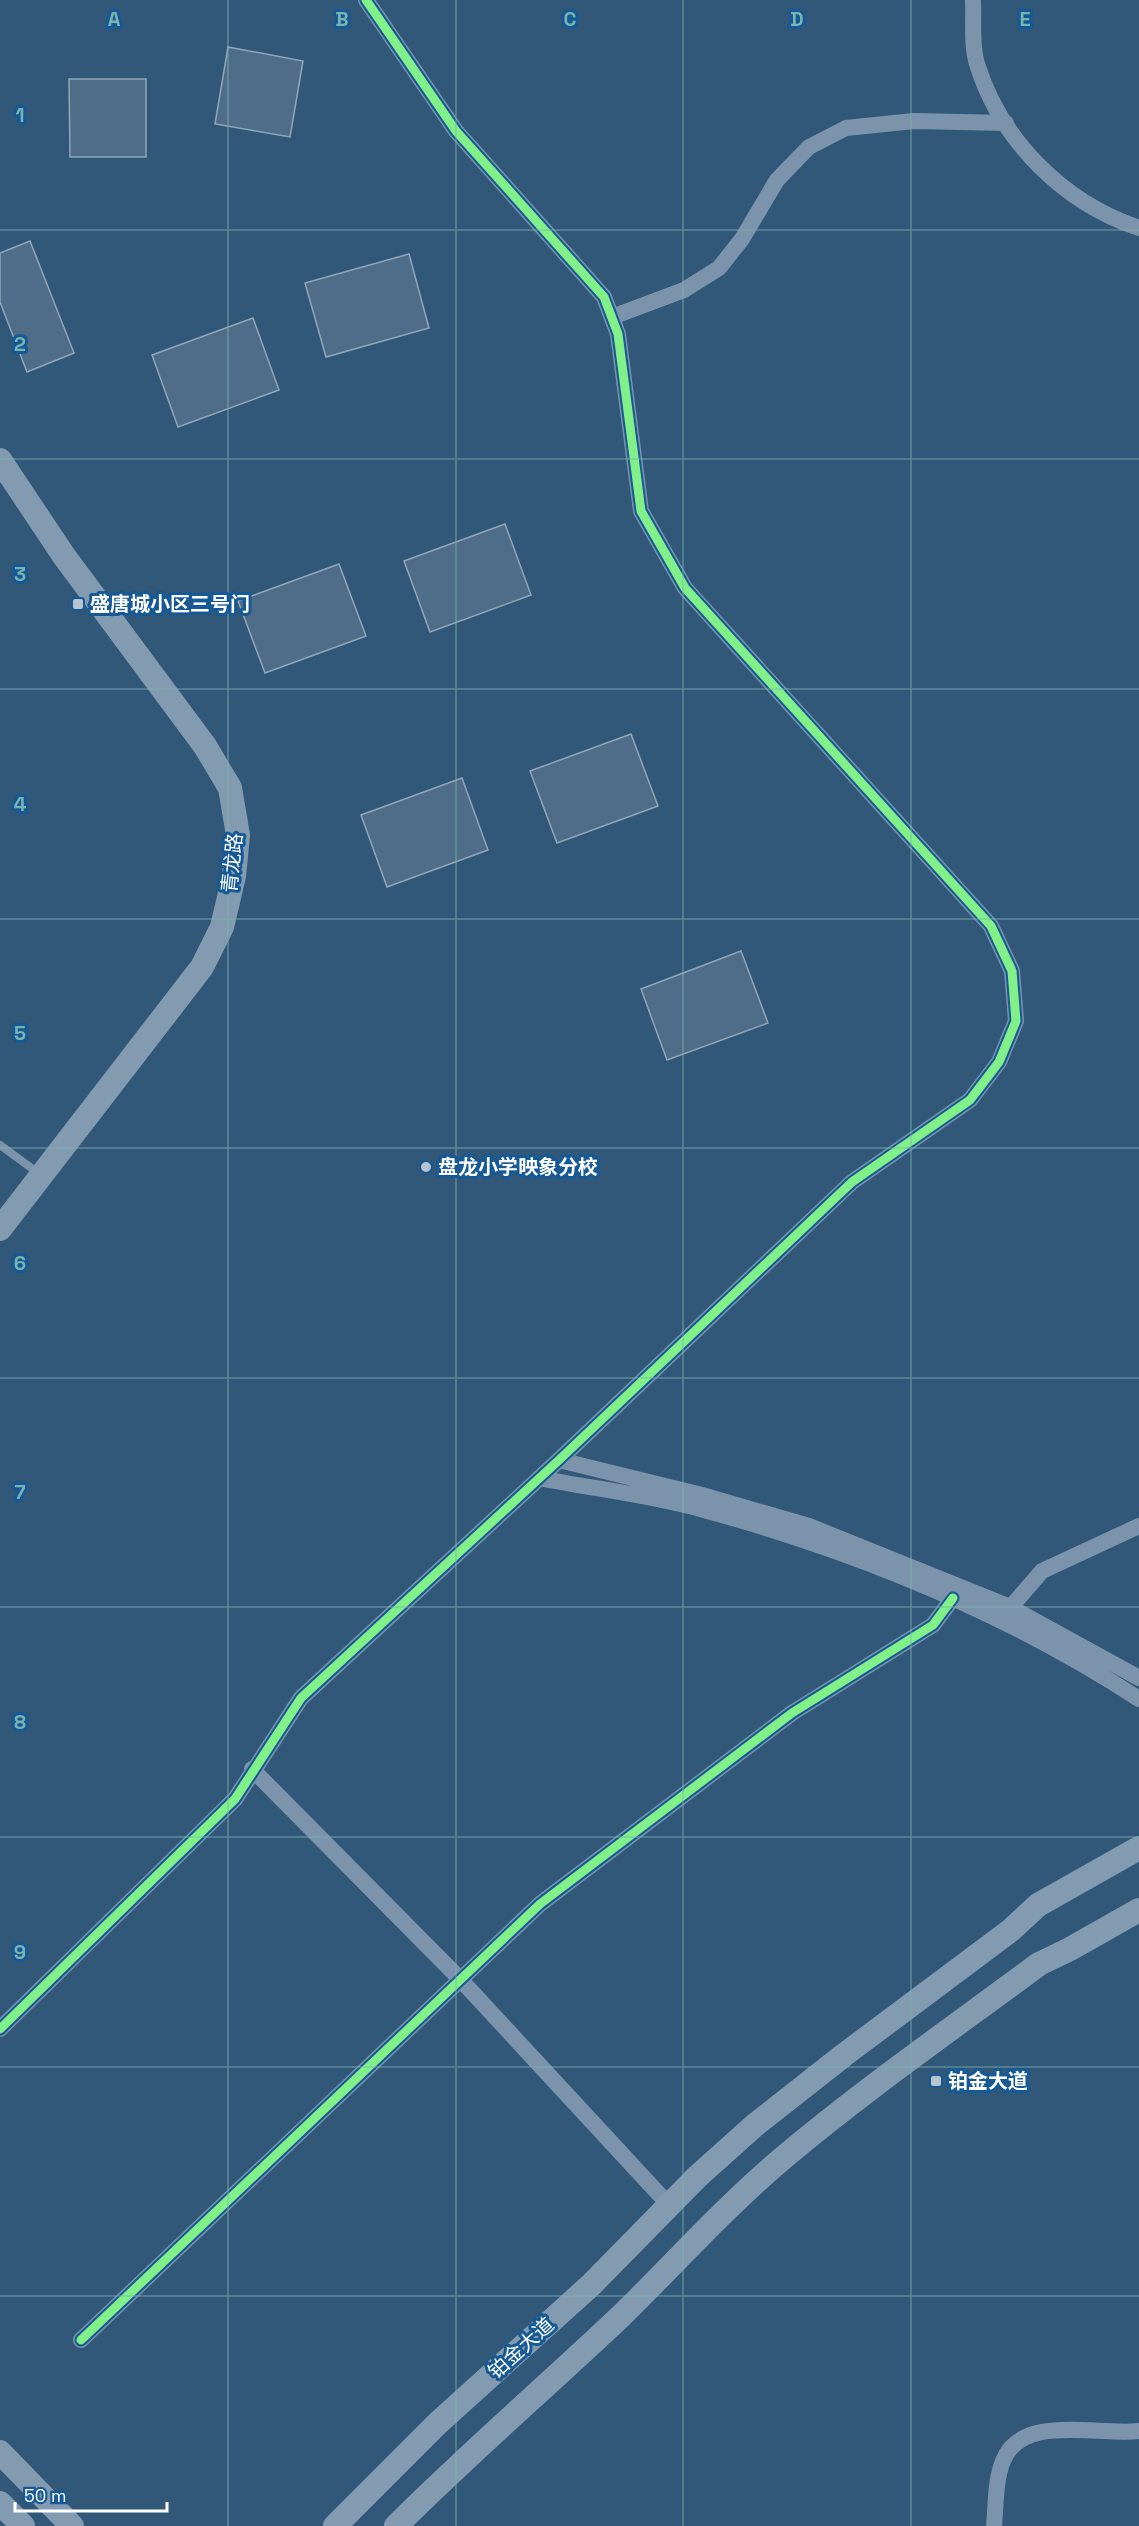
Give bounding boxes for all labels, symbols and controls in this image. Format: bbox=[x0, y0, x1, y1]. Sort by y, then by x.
text: A bbox=[108, 6, 121, 32]
text: B bbox=[335, 6, 349, 32]
text: C bbox=[564, 6, 577, 32]
text: D bbox=[790, 6, 804, 32]
text: E bbox=[1019, 6, 1031, 32]
text: 1 bbox=[15, 102, 25, 128]
text: 2 bbox=[14, 331, 26, 357]
text: 3 bbox=[14, 561, 26, 587]
place label: 盛唐城小区三号门 bbox=[90, 591, 250, 617]
marker: 盛唐城小区三号门 bbox=[71, 597, 85, 611]
text: 4 bbox=[14, 791, 27, 817]
street label: 青龙路 bbox=[216, 832, 248, 894]
text: 5 bbox=[14, 1020, 26, 1046]
place label: 盘龙小学映象分校 bbox=[438, 1154, 598, 1180]
marker: 盘龙小学映象分校 bbox=[419, 1160, 433, 1174]
text: 6 bbox=[14, 1250, 26, 1276]
text: 7 bbox=[14, 1479, 26, 1505]
text: 8 bbox=[14, 1709, 26, 1735]
text: 9 bbox=[14, 1939, 26, 1965]
place label: 铂金大道 bbox=[948, 2068, 1028, 2094]
marker: 铂金大道 bbox=[929, 2074, 943, 2088]
street label: 铂金大道 bbox=[483, 2312, 559, 2384]
scale bar bbox=[15, 2475, 166, 2513]
text: 50 m bbox=[24, 2484, 66, 2507]

